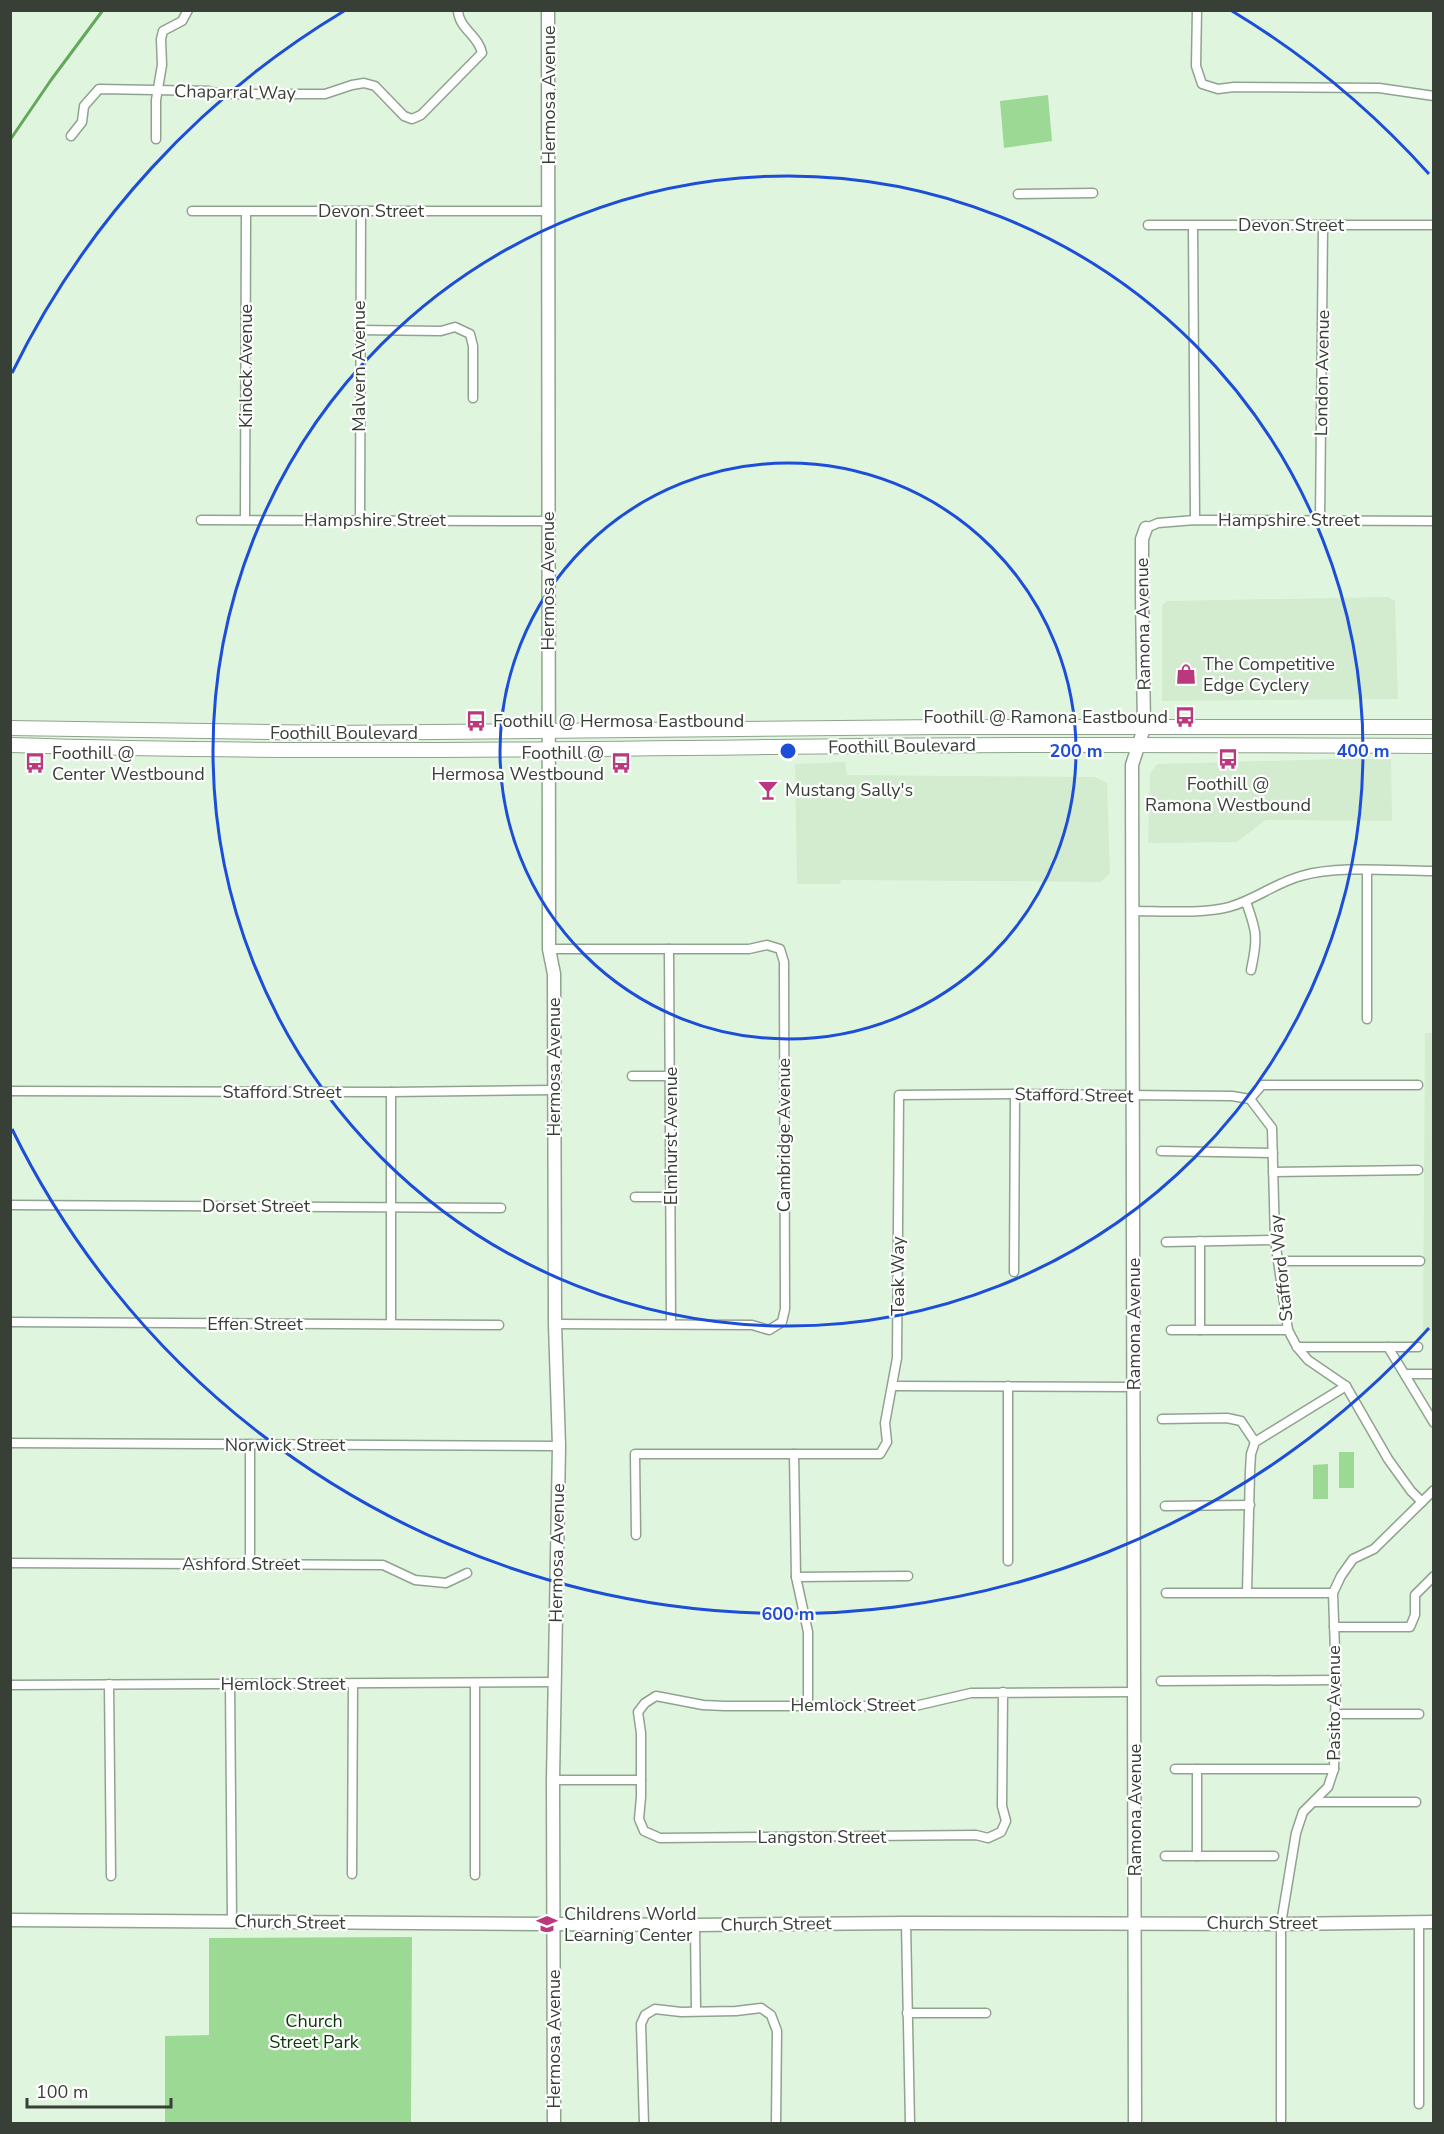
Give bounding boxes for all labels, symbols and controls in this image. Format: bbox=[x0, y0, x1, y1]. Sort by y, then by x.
street label: Hermosa Avenue bbox=[537, 25, 561, 165]
street label: Chaparral Way bbox=[174, 79, 297, 105]
street label: Devon Street bbox=[318, 199, 425, 223]
street label: Devon Street bbox=[1238, 213, 1345, 237]
street label: Malvern Avenue bbox=[347, 300, 371, 432]
street label: Kinlock Avenue bbox=[234, 304, 258, 428]
street label: London Avenue bbox=[1309, 310, 1335, 436]
street label: Hampshire Street bbox=[304, 508, 447, 532]
street label: Hampshire Street bbox=[1218, 508, 1361, 532]
street label: Hermosa Avenue bbox=[536, 511, 560, 651]
street label: Ramona Avenue bbox=[1130, 557, 1156, 691]
place label: The Competitive Edge Cyclery bbox=[1203, 652, 1335, 697]
shop icon: The Competitive Edge Cyclery bbox=[1174, 662, 1198, 686]
place label: Foothill @ Ramona Eastbound bbox=[923, 705, 1168, 729]
bus stop icon: Foothill @ Ramona Eastbound bbox=[1173, 705, 1197, 729]
bus stop icon: Foothill @ Hermosa Eastbound bbox=[464, 709, 488, 733]
place label: Foothill @ Hermosa Eastbound bbox=[493, 709, 744, 733]
street label: Foothill Boulevard bbox=[270, 721, 418, 745]
street label: Foothill Boulevard bbox=[828, 733, 976, 759]
text: 200 m bbox=[1049, 739, 1103, 763]
text: 400 m bbox=[1336, 739, 1390, 763]
place label: Foothill @ Center Westbound bbox=[52, 741, 205, 786]
place label: Foothill @ Hermosa Westbound bbox=[432, 741, 604, 786]
centre of rings bbox=[778, 741, 798, 761]
bus stop icon: Foothill @ Ramona Westbound bbox=[1216, 747, 1240, 771]
bus stop icon: Foothill @ Center Westbound bbox=[23, 751, 47, 775]
bus stop icon: Foothill @ Hermosa Westbound bbox=[609, 751, 633, 775]
place label: Foothill @ Ramona Westbound bbox=[1145, 772, 1311, 817]
bar icon: Mustang Sally's bbox=[756, 778, 780, 802]
place label: Mustang Sally's bbox=[785, 778, 913, 802]
street label: Hermosa Avenue bbox=[542, 997, 566, 1137]
street label: Cambridge Avenue bbox=[772, 1058, 796, 1212]
street label: Elmhurst Avenue bbox=[659, 1067, 683, 1205]
street label: Stafford Street bbox=[223, 1080, 342, 1104]
street label: Stafford Street bbox=[1014, 1082, 1134, 1108]
street label: Dorset Street bbox=[202, 1194, 311, 1218]
street label: Stafford Way bbox=[1263, 1213, 1299, 1323]
street label: Teak Way bbox=[886, 1235, 910, 1316]
street label: Ramona Avenue bbox=[1122, 1258, 1146, 1390]
street label: Effen Street bbox=[207, 1312, 303, 1336]
street label: Norwick Street bbox=[225, 1433, 346, 1457]
street label: Hermosa Avenue bbox=[544, 1483, 570, 1623]
street label: Ashford Street bbox=[182, 1552, 301, 1576]
text: 600 m bbox=[761, 1602, 815, 1626]
street label: Pasito Avenue bbox=[1322, 1645, 1346, 1761]
street label: Hemlock Street bbox=[221, 1672, 346, 1696]
street label: Hemlock Street bbox=[791, 1693, 916, 1717]
street label: Ramona Avenue bbox=[1123, 1744, 1147, 1876]
street label: Langston Street bbox=[758, 1825, 887, 1849]
place label: Childrens World Learning Center bbox=[564, 1902, 697, 1947]
street label: Church Street bbox=[234, 1909, 346, 1935]
street label: Church Street bbox=[720, 1911, 832, 1937]
street label: Church Street bbox=[1206, 1911, 1318, 1935]
school or university icon: Childrens World Learning Center bbox=[535, 1912, 559, 1936]
street label: Hermosa Avenue bbox=[542, 1969, 566, 2109]
park label: Church Street Park bbox=[269, 2009, 360, 2054]
scale bar bbox=[27, 2071, 171, 2109]
text: 100 m bbox=[36, 2080, 88, 2104]

